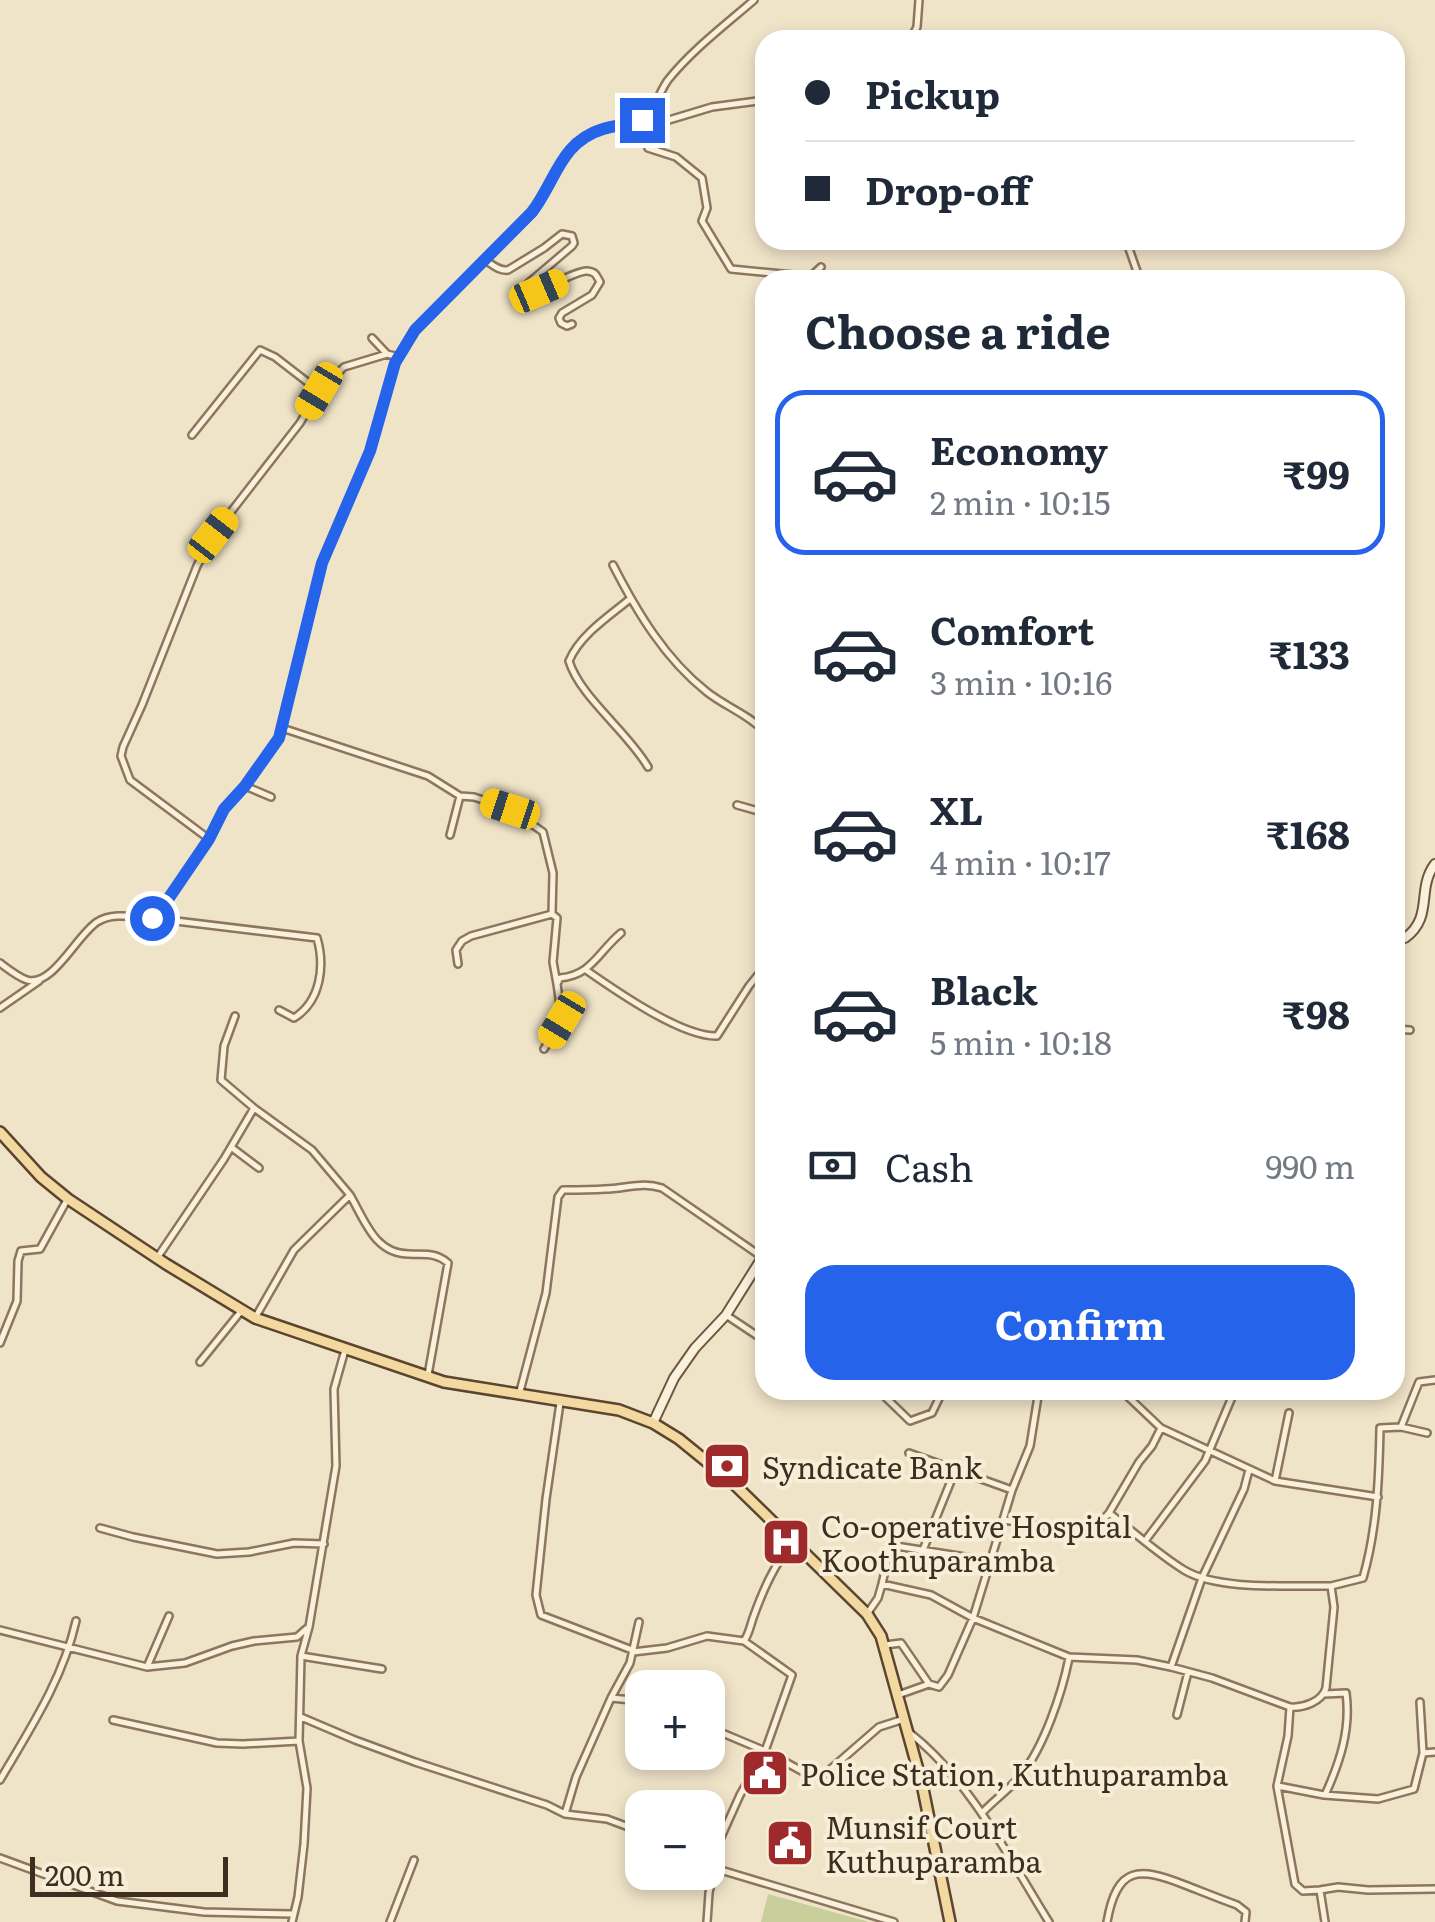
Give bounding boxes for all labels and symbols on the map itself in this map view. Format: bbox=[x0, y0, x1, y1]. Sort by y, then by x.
route end bbox=[620, 98, 665, 143]
car bbox=[506, 265, 572, 317]
car bbox=[291, 358, 347, 424]
car bbox=[183, 502, 243, 568]
car bbox=[477, 785, 543, 833]
route start bbox=[130, 896, 175, 941]
car bbox=[534, 987, 590, 1053]
bank icon: Syndicate Bank bbox=[701, 1440, 753, 1492]
place label: Syndicate Bank bbox=[762, 1444, 983, 1488]
place label: Co-operative Hospital Koothuparamba bbox=[821, 1503, 1132, 1581]
hospital icon: Co-operative Hospital Koothuparamba bbox=[760, 1516, 812, 1568]
public building icon: Police Station, Kuthuparamba bbox=[739, 1747, 791, 1799]
place label: Police Station, Kuthuparamba bbox=[800, 1751, 1229, 1795]
place label: Munsif Court Kuthuparamba bbox=[825, 1804, 1043, 1882]
public building icon: Munsif Court Kuthuparamba bbox=[764, 1817, 816, 1869]
scale bar bbox=[30, 1852, 228, 1896]

